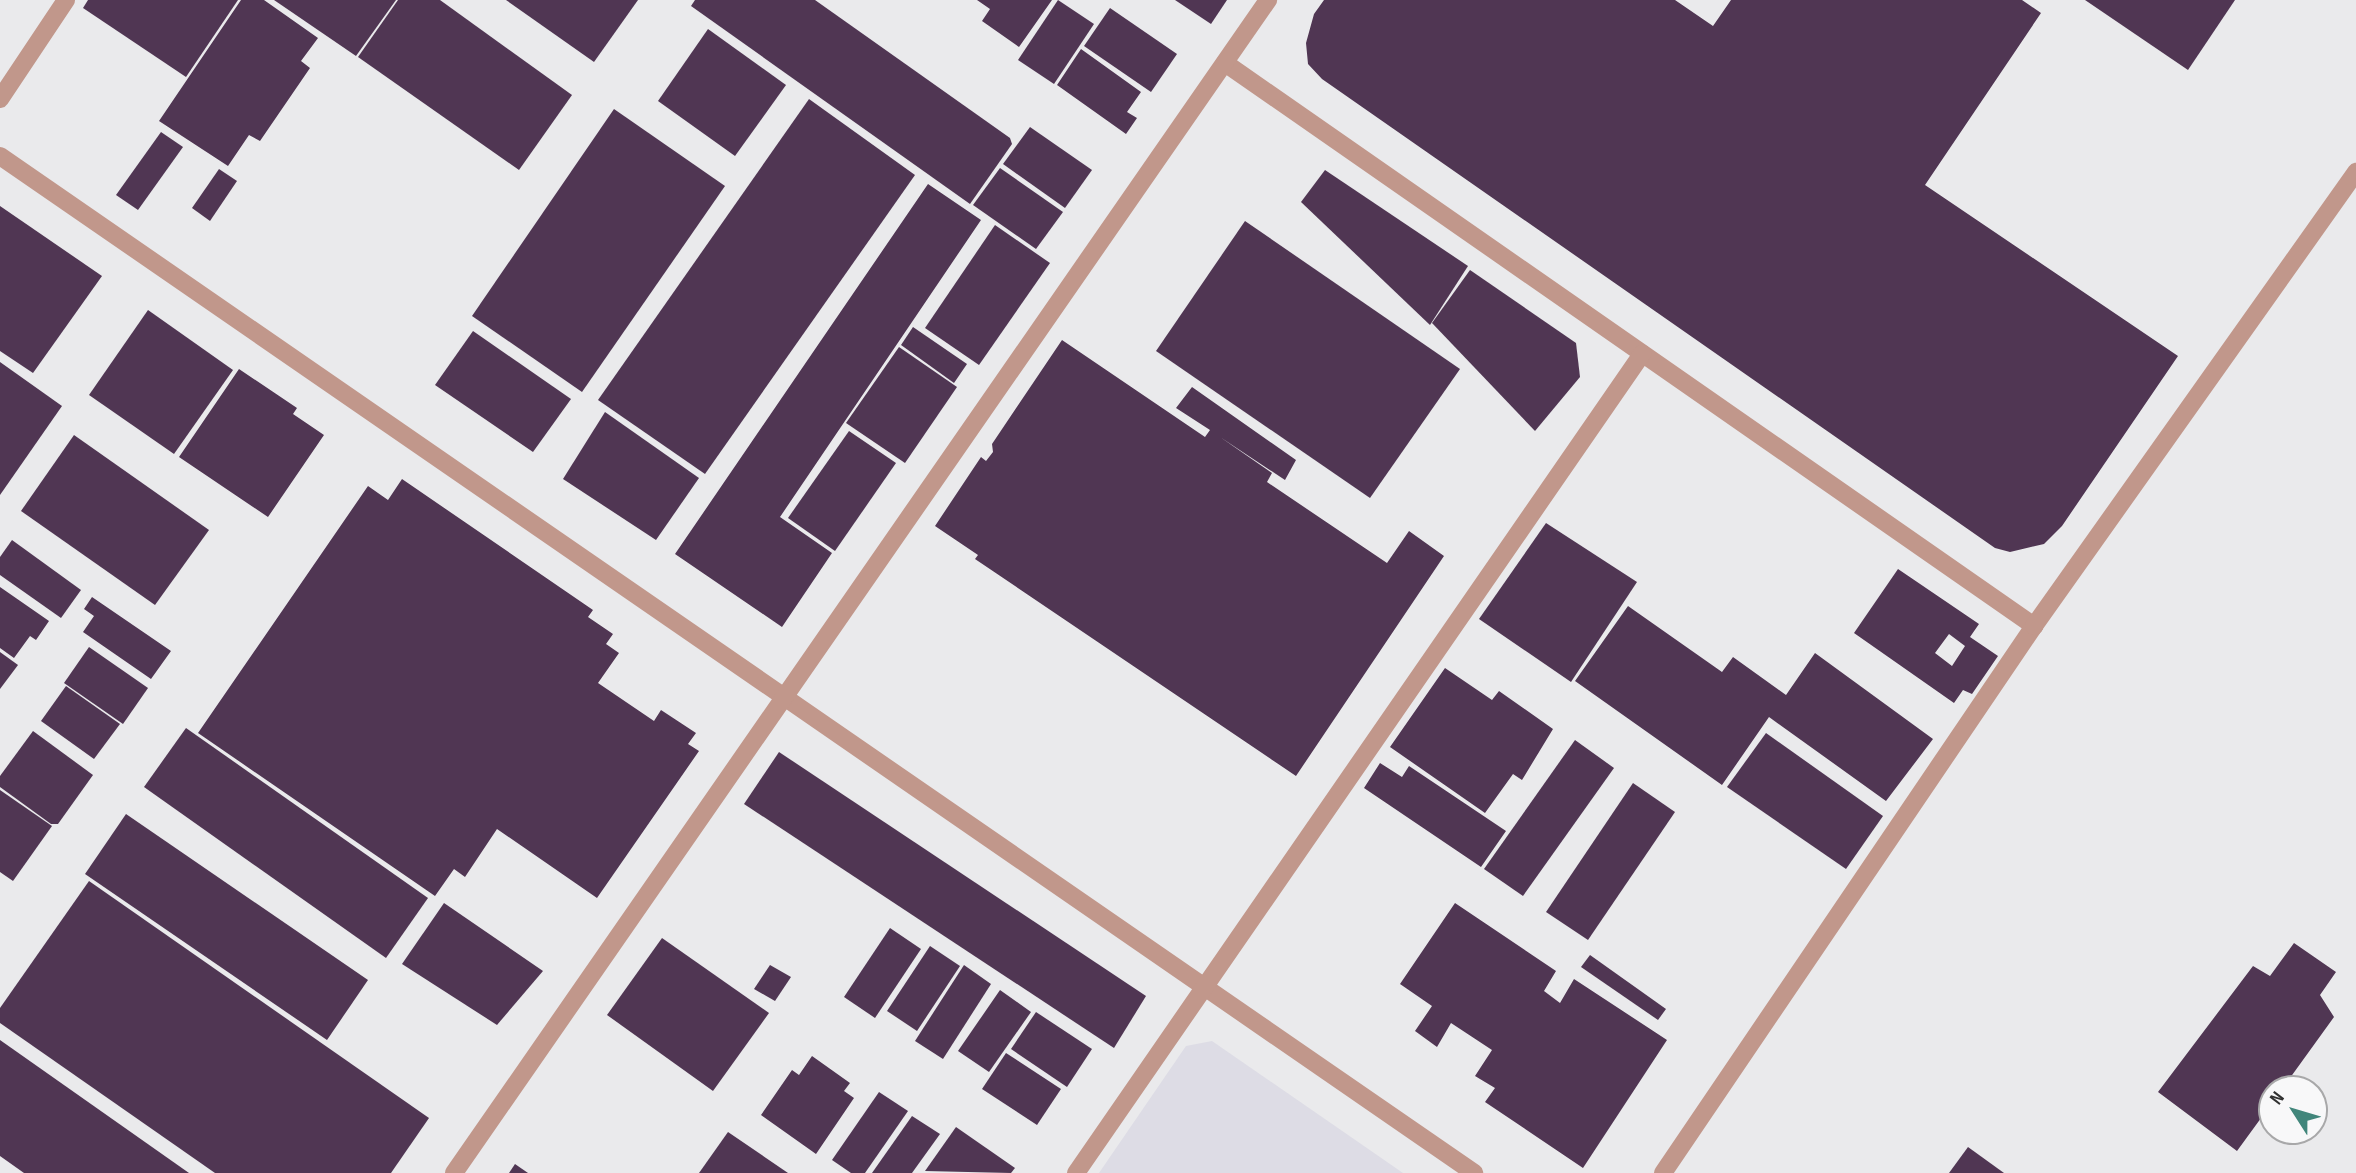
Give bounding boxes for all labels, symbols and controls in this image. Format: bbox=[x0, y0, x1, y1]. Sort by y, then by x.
north arrow bbox=[2258, 1075, 2328, 1145]
text: N bbox=[2265, 1087, 2290, 1109]

